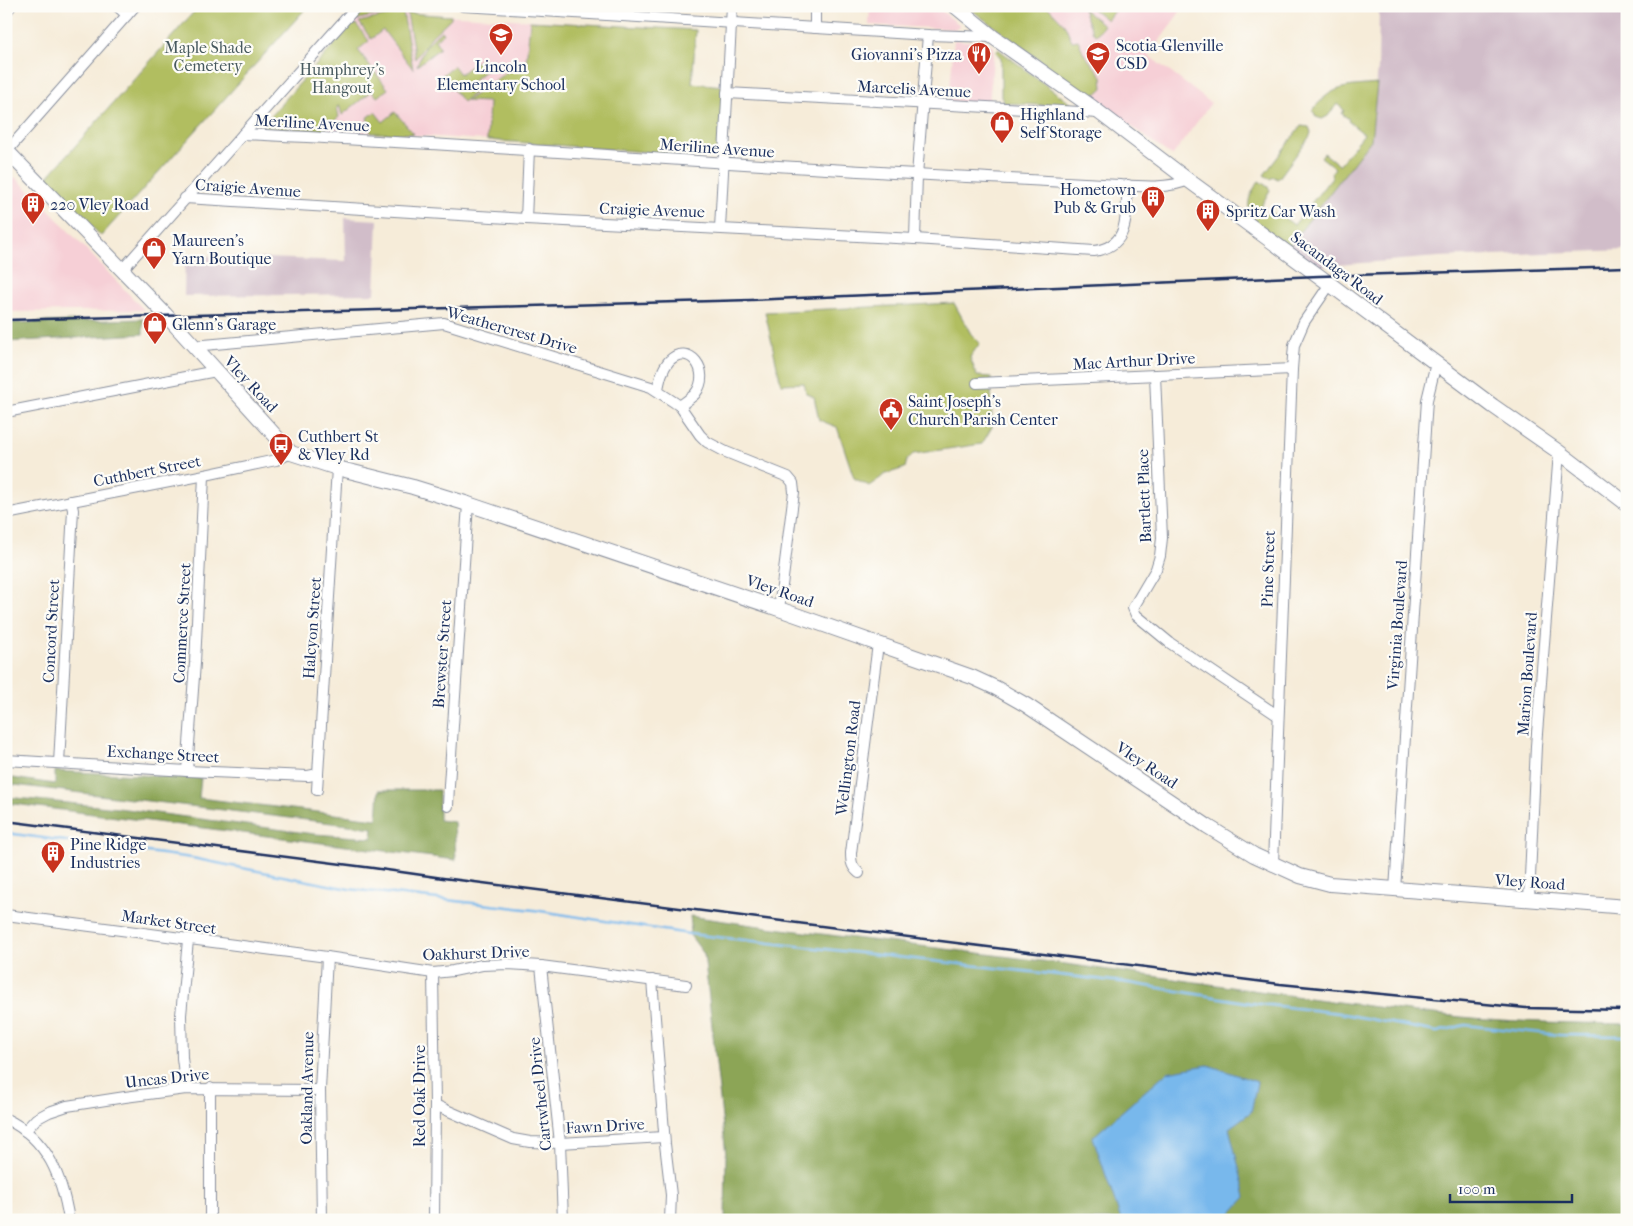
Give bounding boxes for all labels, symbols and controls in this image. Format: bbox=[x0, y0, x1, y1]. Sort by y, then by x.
school or university icon: Lincoln Elementary School bbox=[488, 22, 514, 56]
place label: Scotia-Glenville CSD bbox=[1116, 36, 1223, 73]
park label: Maple Shade Cemetery bbox=[164, 38, 252, 75]
restaurant icon: Giovanni's Pizza bbox=[966, 41, 992, 75]
school or university icon: Scotia-Glenville CSD bbox=[1085, 41, 1111, 75]
place label: Giovanni's Pizza bbox=[851, 45, 963, 64]
place label: Lincoln Elementary School bbox=[437, 57, 566, 94]
park label: Humphrey's Hangout bbox=[300, 60, 385, 97]
street label: Marcelis Avenue bbox=[857, 77, 971, 101]
place label: Highland Self Storage bbox=[1020, 105, 1102, 142]
street label: Meriline Avenue bbox=[254, 110, 370, 136]
shop icon: Highland Self Storage bbox=[989, 110, 1015, 144]
street label: Meriline Avenue bbox=[659, 135, 775, 162]
street label: Craigie Avenue bbox=[195, 175, 302, 201]
place label: Hometown Pub & Grub bbox=[1053, 180, 1137, 217]
building icon: Hometown Pub & Grub bbox=[1140, 185, 1166, 219]
building icon: 220 Vley Road bbox=[20, 191, 46, 225]
place label: 220 Vley Road bbox=[50, 195, 149, 214]
building icon: Spritz Car Wash bbox=[1195, 198, 1221, 232]
street label: Craigie Avenue bbox=[599, 199, 705, 221]
place label: Spritz Car Wash bbox=[1226, 202, 1336, 221]
street label: Sacandaga Road bbox=[1287, 227, 1387, 309]
place label: Maureen’s Yarn Boutique bbox=[171, 231, 272, 268]
shop icon: Maureen’s Yarn Boutique bbox=[141, 236, 167, 270]
street label: Weathercrest Drive bbox=[444, 302, 580, 358]
shop icon: Glenn's Garage bbox=[142, 311, 168, 345]
place label: Glenn's Garage bbox=[172, 315, 276, 334]
street label: Mac Arthur Drive bbox=[1072, 348, 1196, 374]
street label: Vley Road bbox=[219, 351, 282, 416]
place label: Saint Joseph's Church Parish Center bbox=[908, 392, 1058, 429]
public building icon: Saint Joseph's Church Parish Center bbox=[878, 397, 904, 431]
place label: Cuthbert St & Vley Rd bbox=[298, 427, 379, 464]
bus stop icon: Cuthbert St & Vley Rd bbox=[268, 432, 294, 466]
street label: Bartlett Place bbox=[1133, 449, 1155, 543]
street label: Cuthbert Street bbox=[92, 451, 203, 491]
street label: Pine Street bbox=[1257, 530, 1279, 608]
street label: Virginia Boulevard bbox=[1383, 559, 1411, 692]
street label: Commerce Street bbox=[169, 562, 195, 684]
street label: Vley Road bbox=[743, 570, 817, 612]
street label: Halcyon Street bbox=[299, 576, 325, 680]
street label: Concord Street bbox=[39, 578, 63, 683]
street label: Brewster Street bbox=[429, 599, 455, 709]
street label: Marion Boulevard bbox=[1513, 611, 1541, 737]
street label: Wellington Road bbox=[831, 699, 865, 818]
street label: Vley Road bbox=[1112, 737, 1182, 793]
street label: Exchange Street bbox=[106, 742, 220, 766]
place label: Pine Ridge Industries bbox=[70, 835, 146, 872]
building icon: Pine Ridge Industries bbox=[40, 840, 66, 874]
street label: Vley Road bbox=[1493, 870, 1566, 894]
street label: Market Street bbox=[120, 906, 218, 938]
street label: Oakhurst Drive bbox=[422, 942, 530, 964]
street label: Oakland Avenue bbox=[297, 1031, 317, 1145]
street label: Cartwheel Drive bbox=[525, 1036, 555, 1152]
street label: Red Oak Drive bbox=[410, 1045, 429, 1147]
street label: Uncas Drive bbox=[124, 1064, 210, 1092]
street label: Fawn Drive bbox=[565, 1114, 645, 1138]
scale bar bbox=[1450, 1171, 1573, 1203]
text: 100 m bbox=[1458, 1180, 1496, 1198]

